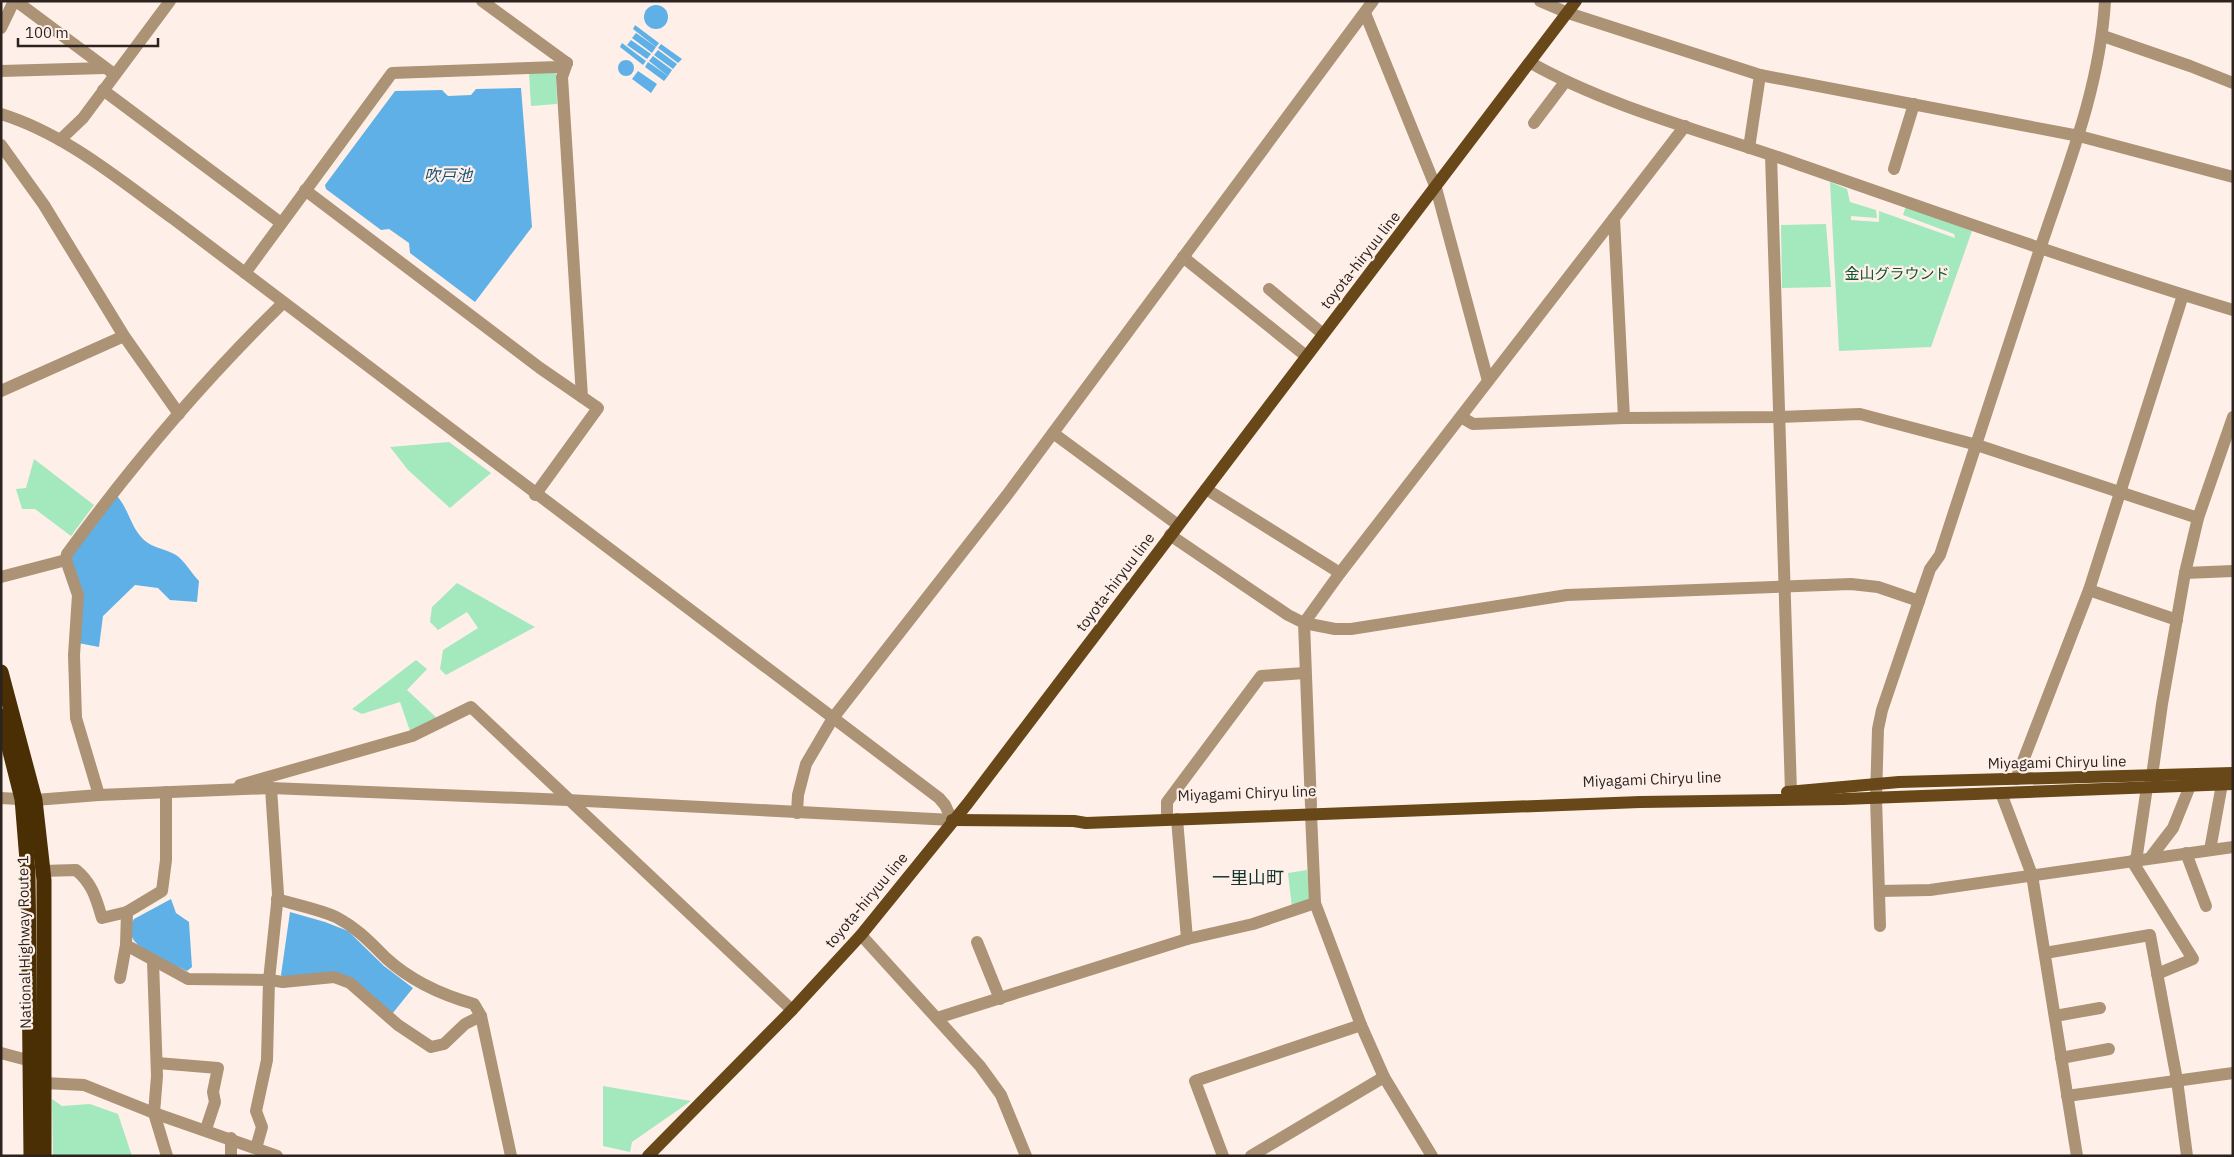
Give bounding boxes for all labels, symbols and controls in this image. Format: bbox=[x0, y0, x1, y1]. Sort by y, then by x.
scale bar bbox=[18, 15, 158, 47]
text: 100 m bbox=[25, 23, 69, 42]
water label: 吹戸池 bbox=[424, 165, 474, 185]
street label: toyota-hiryuu line bbox=[1316, 207, 1404, 313]
park label: 金山グラウンド bbox=[1844, 264, 1950, 283]
street label: toyota-hiryuu line bbox=[1072, 529, 1158, 635]
street label: Miyagami Chiryu line bbox=[1987, 751, 2127, 773]
street label: Miyagami Chiryu line bbox=[1582, 767, 1722, 791]
street label: Miyagami Chiryu line bbox=[1177, 781, 1317, 805]
street label: toyota-hiryuu line bbox=[820, 848, 912, 952]
street label: National Highway Route 1 bbox=[13, 855, 35, 1029]
district label: 一里山町 bbox=[1212, 866, 1284, 889]

